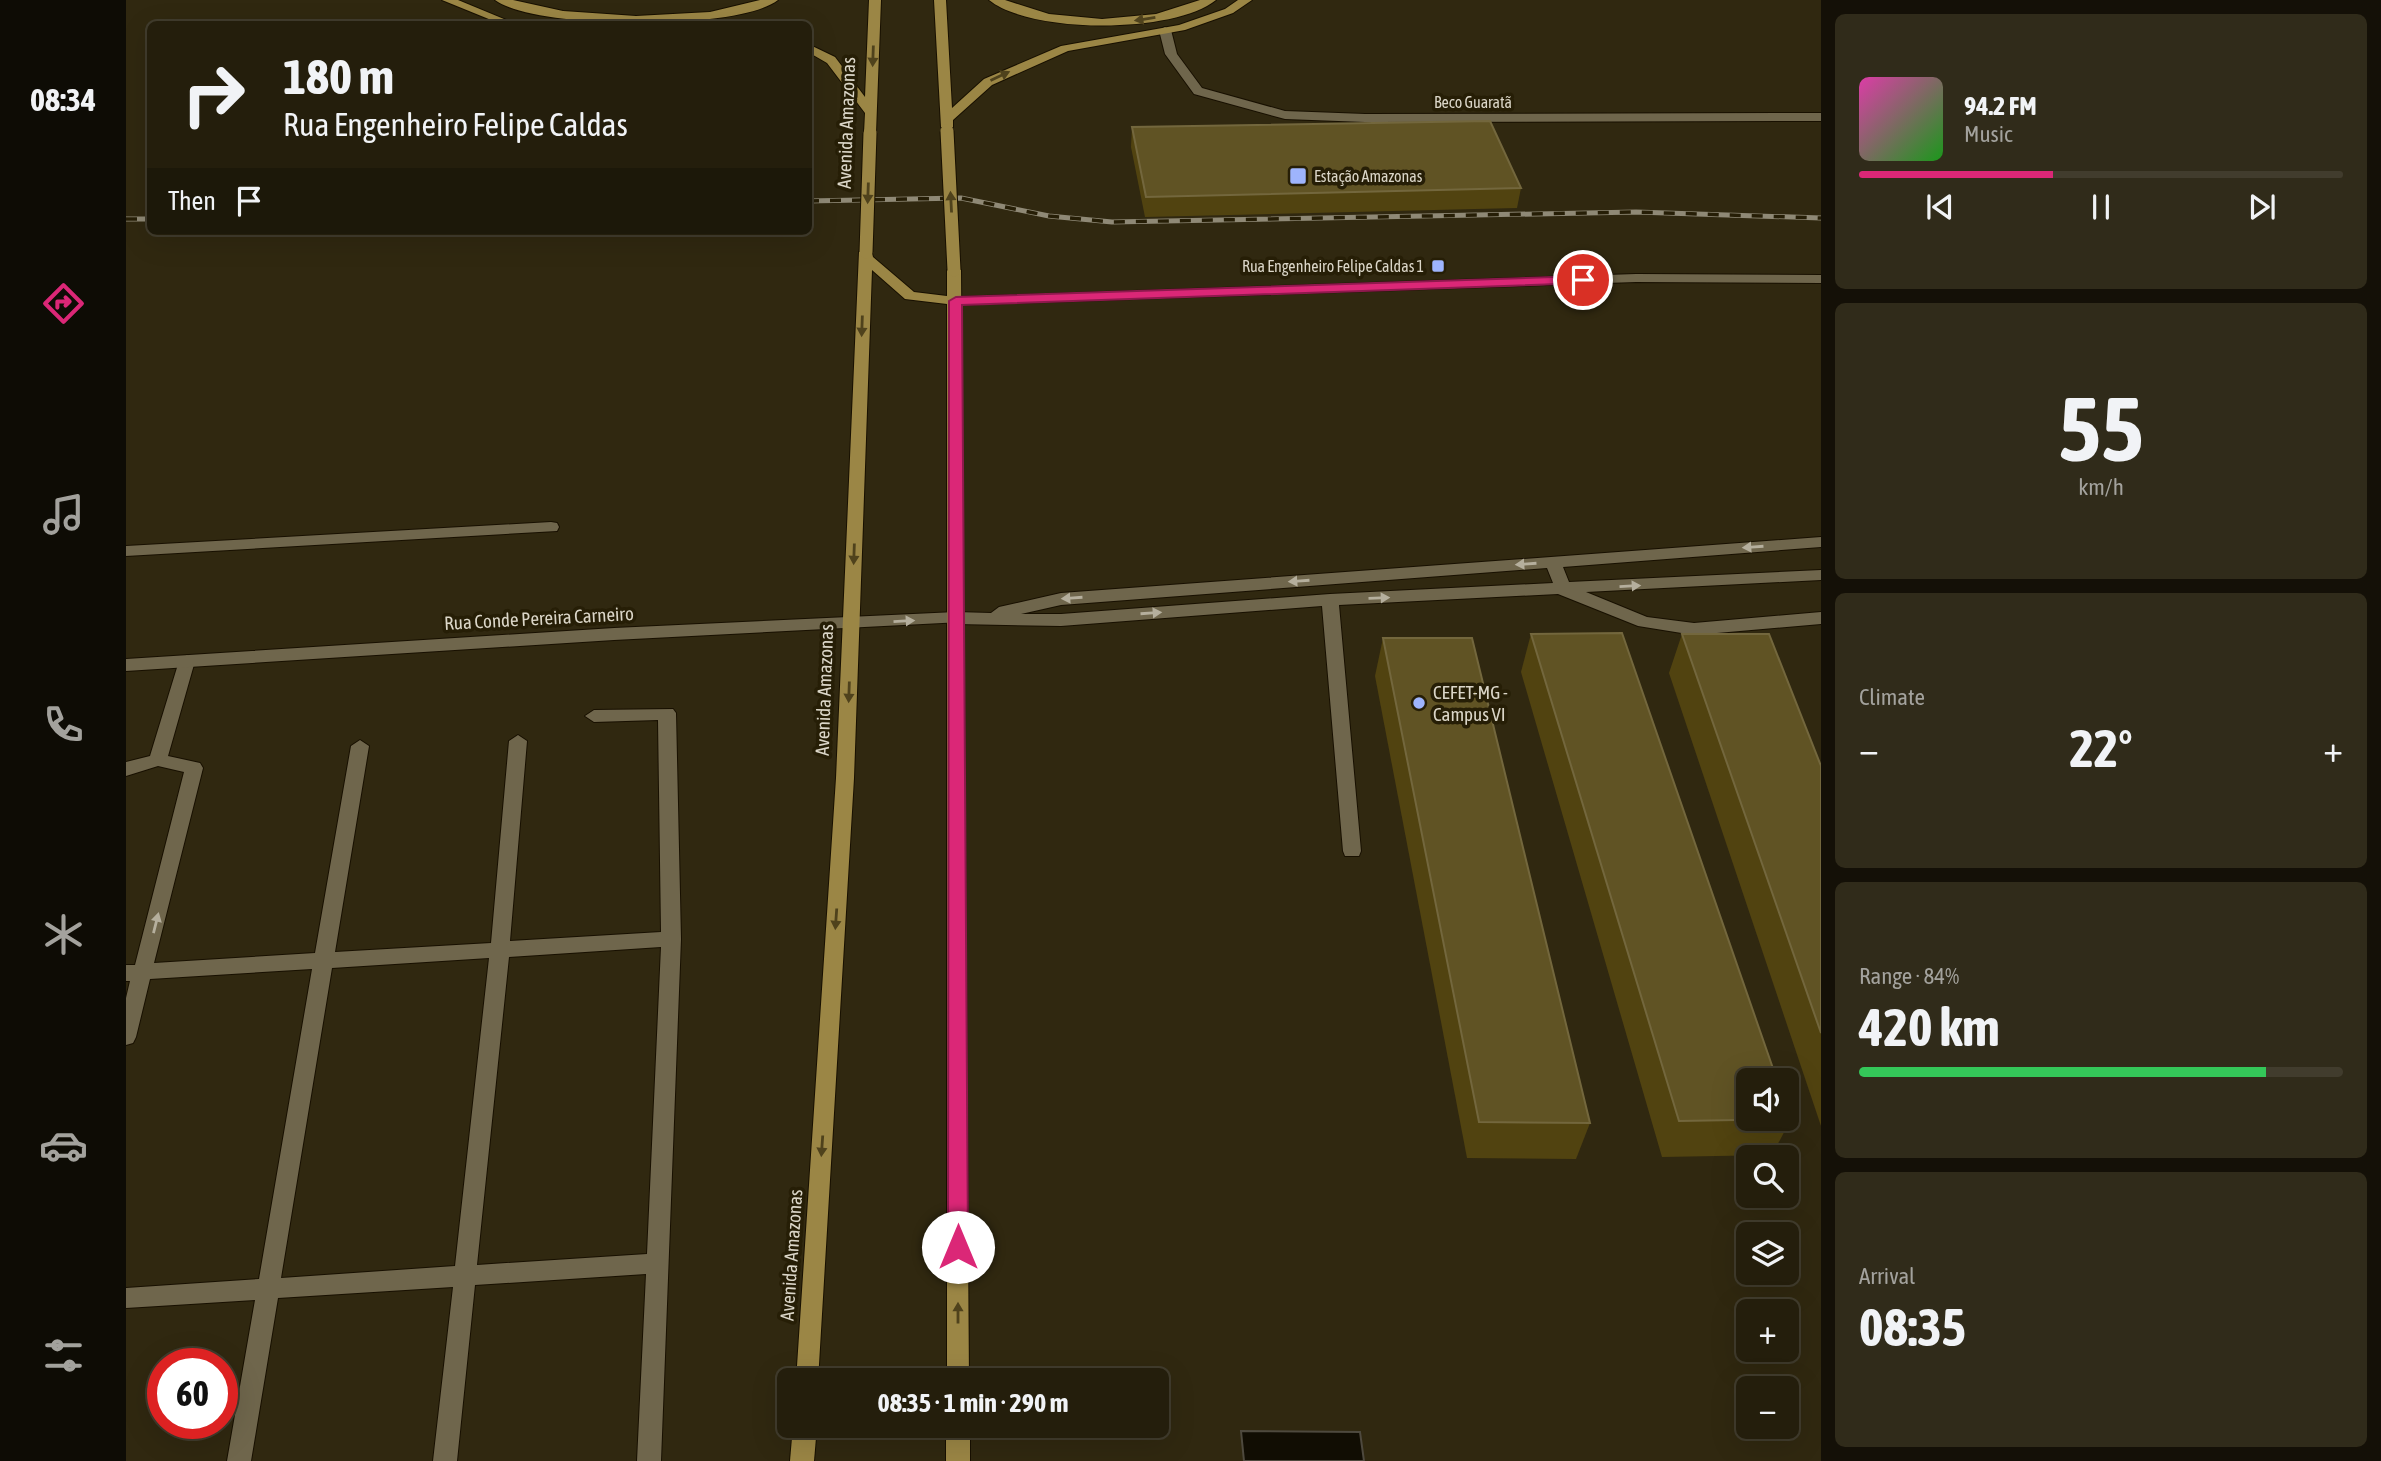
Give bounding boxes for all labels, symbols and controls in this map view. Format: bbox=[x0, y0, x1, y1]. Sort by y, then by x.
one-way arrow bbox=[1134, 14, 1156, 25]
one-way arrow bbox=[867, 46, 879, 68]
text: 180 m bbox=[283, 48, 394, 104]
icon: right bbox=[168, 49, 259, 140]
street label: Avenida Amazonas bbox=[833, 56, 859, 189]
one-way arrow bbox=[990, 71, 1011, 82]
text: 08:34 bbox=[30, 81, 96, 118]
text: 94.2 FM bbox=[1964, 91, 2037, 121]
street label: Beco Guaratã bbox=[1434, 93, 1512, 111]
text: Rua Engenheiro Felipe Caldas bbox=[283, 106, 628, 143]
text: Music bbox=[1964, 121, 2012, 147]
marker: Estação Amazonas bbox=[1288, 166, 1308, 186]
place label: Estação Amazonas bbox=[1314, 167, 1423, 186]
icon: arrive bbox=[230, 182, 268, 220]
one-way arrow bbox=[863, 182, 874, 204]
text: Then bbox=[168, 186, 216, 216]
icon: previous bbox=[1921, 188, 1959, 226]
icon: pause bbox=[2082, 188, 2120, 226]
icon: next bbox=[2243, 188, 2281, 226]
one-way arrow bbox=[945, 190, 956, 212]
pin bbox=[1553, 250, 1613, 310]
place label: Rua Engenheiro Felipe Caldas 1 bbox=[1242, 257, 1424, 276]
marker: Rua Engenheiro Felipe Caldas 1 bbox=[1430, 258, 1446, 274]
icon: arrive bbox=[1564, 261, 1602, 299]
icon: directions bbox=[39, 279, 88, 328]
one-way arrow bbox=[857, 316, 868, 338]
text: 55 bbox=[2058, 376, 2144, 480]
text: km/h bbox=[2078, 474, 2124, 500]
icon: music bbox=[39, 490, 88, 539]
one-way arrow bbox=[1742, 542, 1764, 553]
one-way arrow bbox=[848, 543, 859, 565]
one-way arrow bbox=[1515, 559, 1537, 570]
one-way arrow bbox=[1288, 576, 1310, 587]
one-way arrow bbox=[1619, 581, 1641, 592]
one-way arrow bbox=[1061, 593, 1083, 604]
one-way arrow bbox=[1368, 593, 1390, 604]
street label: Rua Conde Pereira Carneiro bbox=[444, 602, 634, 634]
one-way arrow bbox=[1141, 607, 1163, 618]
one-way arrow bbox=[893, 615, 915, 626]
street label: Avenida Amazonas bbox=[811, 623, 837, 756]
one-way arrow bbox=[843, 681, 854, 703]
place label: CEFET-MG - Campus VI bbox=[1433, 681, 1508, 725]
text: Climate bbox=[1859, 684, 1925, 710]
marker: CEFET-MG - Campus VI bbox=[1411, 695, 1427, 711]
icon: phone bbox=[39, 700, 88, 749]
text: 22° bbox=[2069, 718, 2133, 778]
text: − bbox=[1859, 727, 1879, 770]
text: + bbox=[2323, 727, 2343, 770]
one-way arrow bbox=[830, 908, 841, 930]
icon: climate bbox=[39, 910, 88, 959]
one-way arrow bbox=[151, 912, 162, 934]
text: Range · 84% bbox=[1859, 963, 1959, 989]
text: 420 km bbox=[1859, 997, 2000, 1057]
map controls bbox=[1736, 1068, 1799, 1439]
button: sound bbox=[1736, 1068, 1799, 1131]
icon: car bbox=[39, 1121, 88, 1170]
one-way arrow bbox=[816, 1135, 827, 1157]
button: search bbox=[1736, 1145, 1799, 1208]
street label: Avenida Amazonas bbox=[775, 1188, 807, 1321]
position arrow bbox=[921, 1210, 995, 1284]
button: layers bbox=[1736, 1222, 1799, 1285]
text: Arrival bbox=[1859, 1263, 1915, 1289]
text: 08:35 bbox=[1859, 1297, 1966, 1357]
button: + bbox=[1736, 1299, 1799, 1362]
one-way arrow bbox=[952, 1301, 964, 1323]
icon: filters bbox=[39, 1331, 88, 1380]
speed limit sign: 60 bbox=[147, 1348, 238, 1439]
button: − bbox=[1736, 1376, 1799, 1439]
text: 08:35 · 1 min · 290 m bbox=[878, 1388, 1068, 1418]

